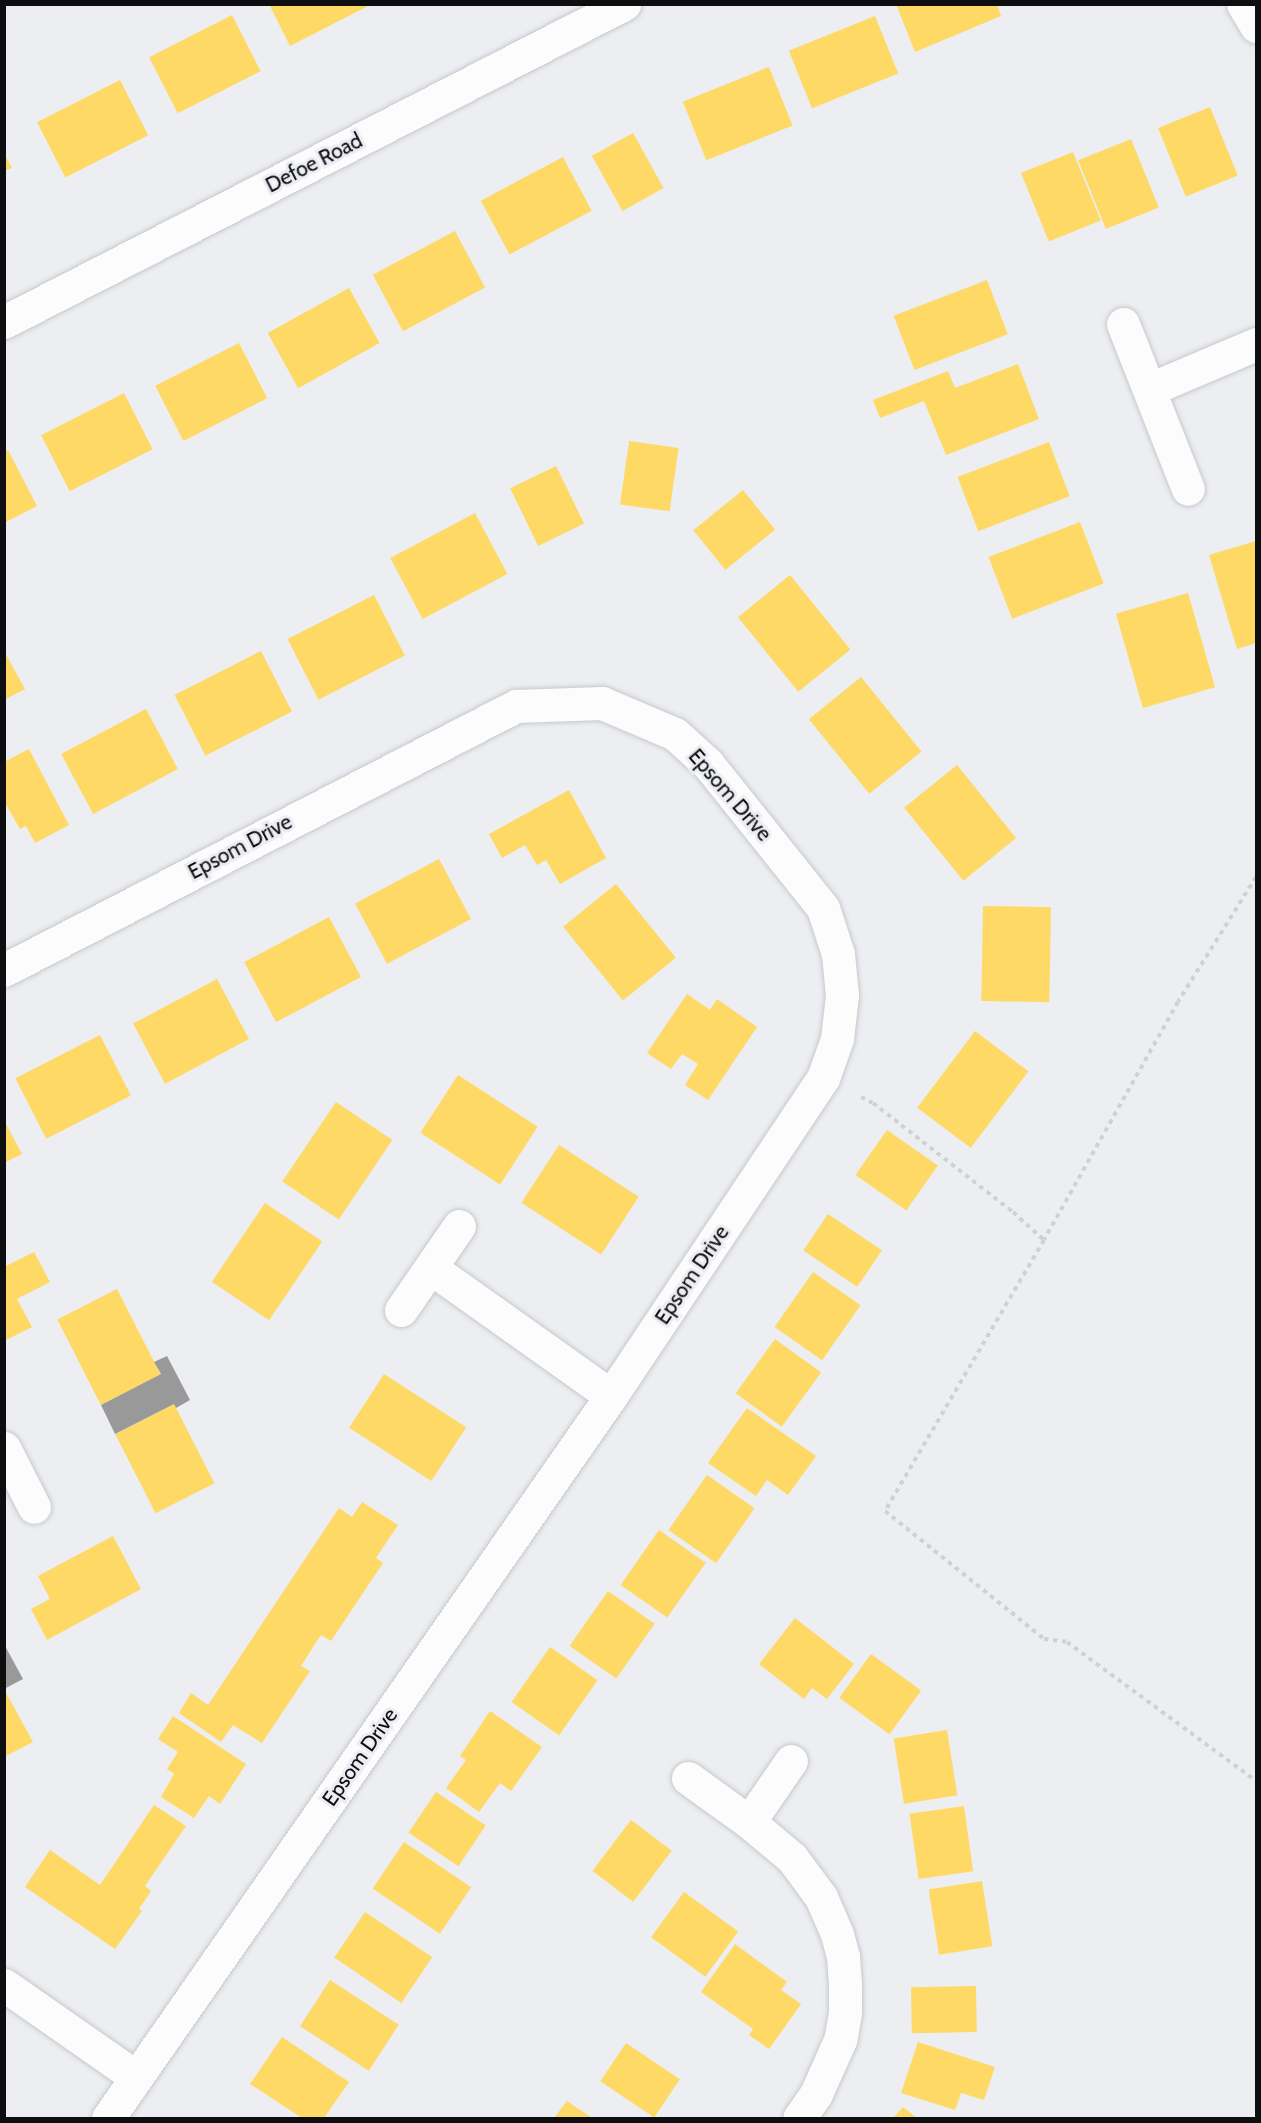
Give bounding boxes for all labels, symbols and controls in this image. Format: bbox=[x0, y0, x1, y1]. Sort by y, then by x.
street label: Defoe Road bbox=[261, 128, 367, 198]
street label: Epsom Drive bbox=[683, 744, 777, 846]
street label: Epsom Drive bbox=[184, 809, 296, 885]
street label: Epsom Drive bbox=[650, 1221, 734, 1329]
street label: Epsom Drive bbox=[317, 1703, 403, 1811]

